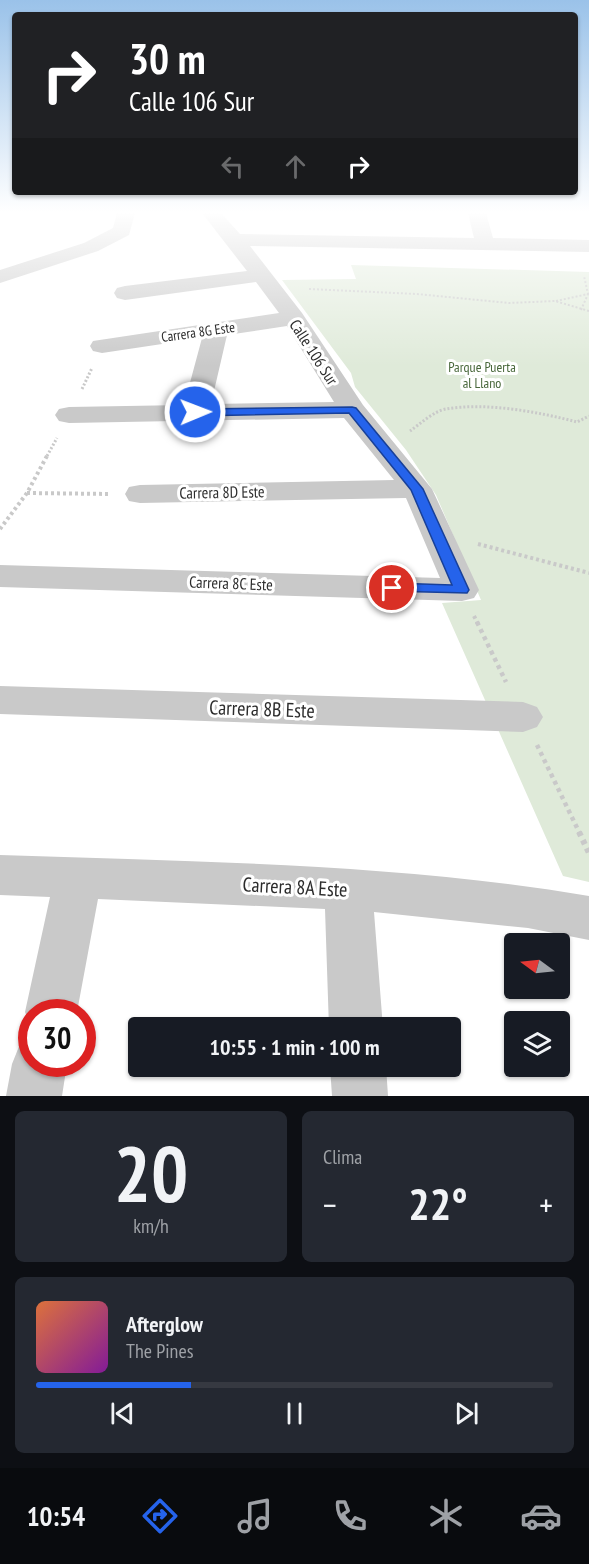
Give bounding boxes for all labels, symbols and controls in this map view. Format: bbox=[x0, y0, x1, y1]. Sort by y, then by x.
text: 30 m bbox=[129, 31, 206, 86]
icon: right bbox=[30, 36, 108, 114]
text: Calle 106 Sur bbox=[129, 84, 254, 118]
icon: left bbox=[216, 150, 249, 183]
icon: ahead bbox=[279, 150, 312, 183]
icon: right bbox=[342, 150, 375, 183]
street label: Calle 106 Sur bbox=[285, 315, 343, 389]
street label: Carrera 8G Este bbox=[160, 318, 236, 346]
park label: Parque Puerta al Llano bbox=[448, 358, 516, 392]
position arrow bbox=[163, 380, 227, 444]
street label: Carrera 8D Este bbox=[179, 481, 265, 503]
pin bbox=[366, 562, 417, 613]
icon: arrive bbox=[375, 571, 408, 604]
street label: Carrera 8C Este bbox=[189, 572, 273, 594]
street label: Carrera 8B Este bbox=[209, 694, 315, 724]
street label: Carrera 8A Este bbox=[242, 871, 348, 903]
north arrow bbox=[504, 933, 570, 999]
map controls bbox=[504, 933, 570, 1077]
speed limit sign: 30 bbox=[18, 999, 96, 1077]
button: layers bbox=[504, 1011, 570, 1077]
text: 10:55 · 1 min · 100 m bbox=[209, 1033, 380, 1061]
text: 20 bbox=[114, 1123, 188, 1224]
text: Clima bbox=[323, 1144, 362, 1170]
text: 22° bbox=[408, 1174, 468, 1232]
text: − bbox=[323, 1183, 337, 1226]
text: + bbox=[539, 1183, 553, 1226]
text: km/h bbox=[133, 1213, 169, 1239]
text: Afterglow bbox=[126, 1310, 203, 1338]
text: The Pines bbox=[126, 1338, 193, 1364]
icon: previous bbox=[106, 1397, 139, 1430]
icon: pause bbox=[278, 1397, 311, 1430]
icon: next bbox=[450, 1397, 483, 1430]
icon: directions bbox=[139, 1495, 181, 1537]
icon: music bbox=[234, 1495, 276, 1537]
icon: phone bbox=[329, 1495, 371, 1537]
icon: climate bbox=[425, 1495, 467, 1537]
icon: car bbox=[520, 1495, 562, 1537]
text: 10:54 bbox=[27, 1499, 85, 1533]

